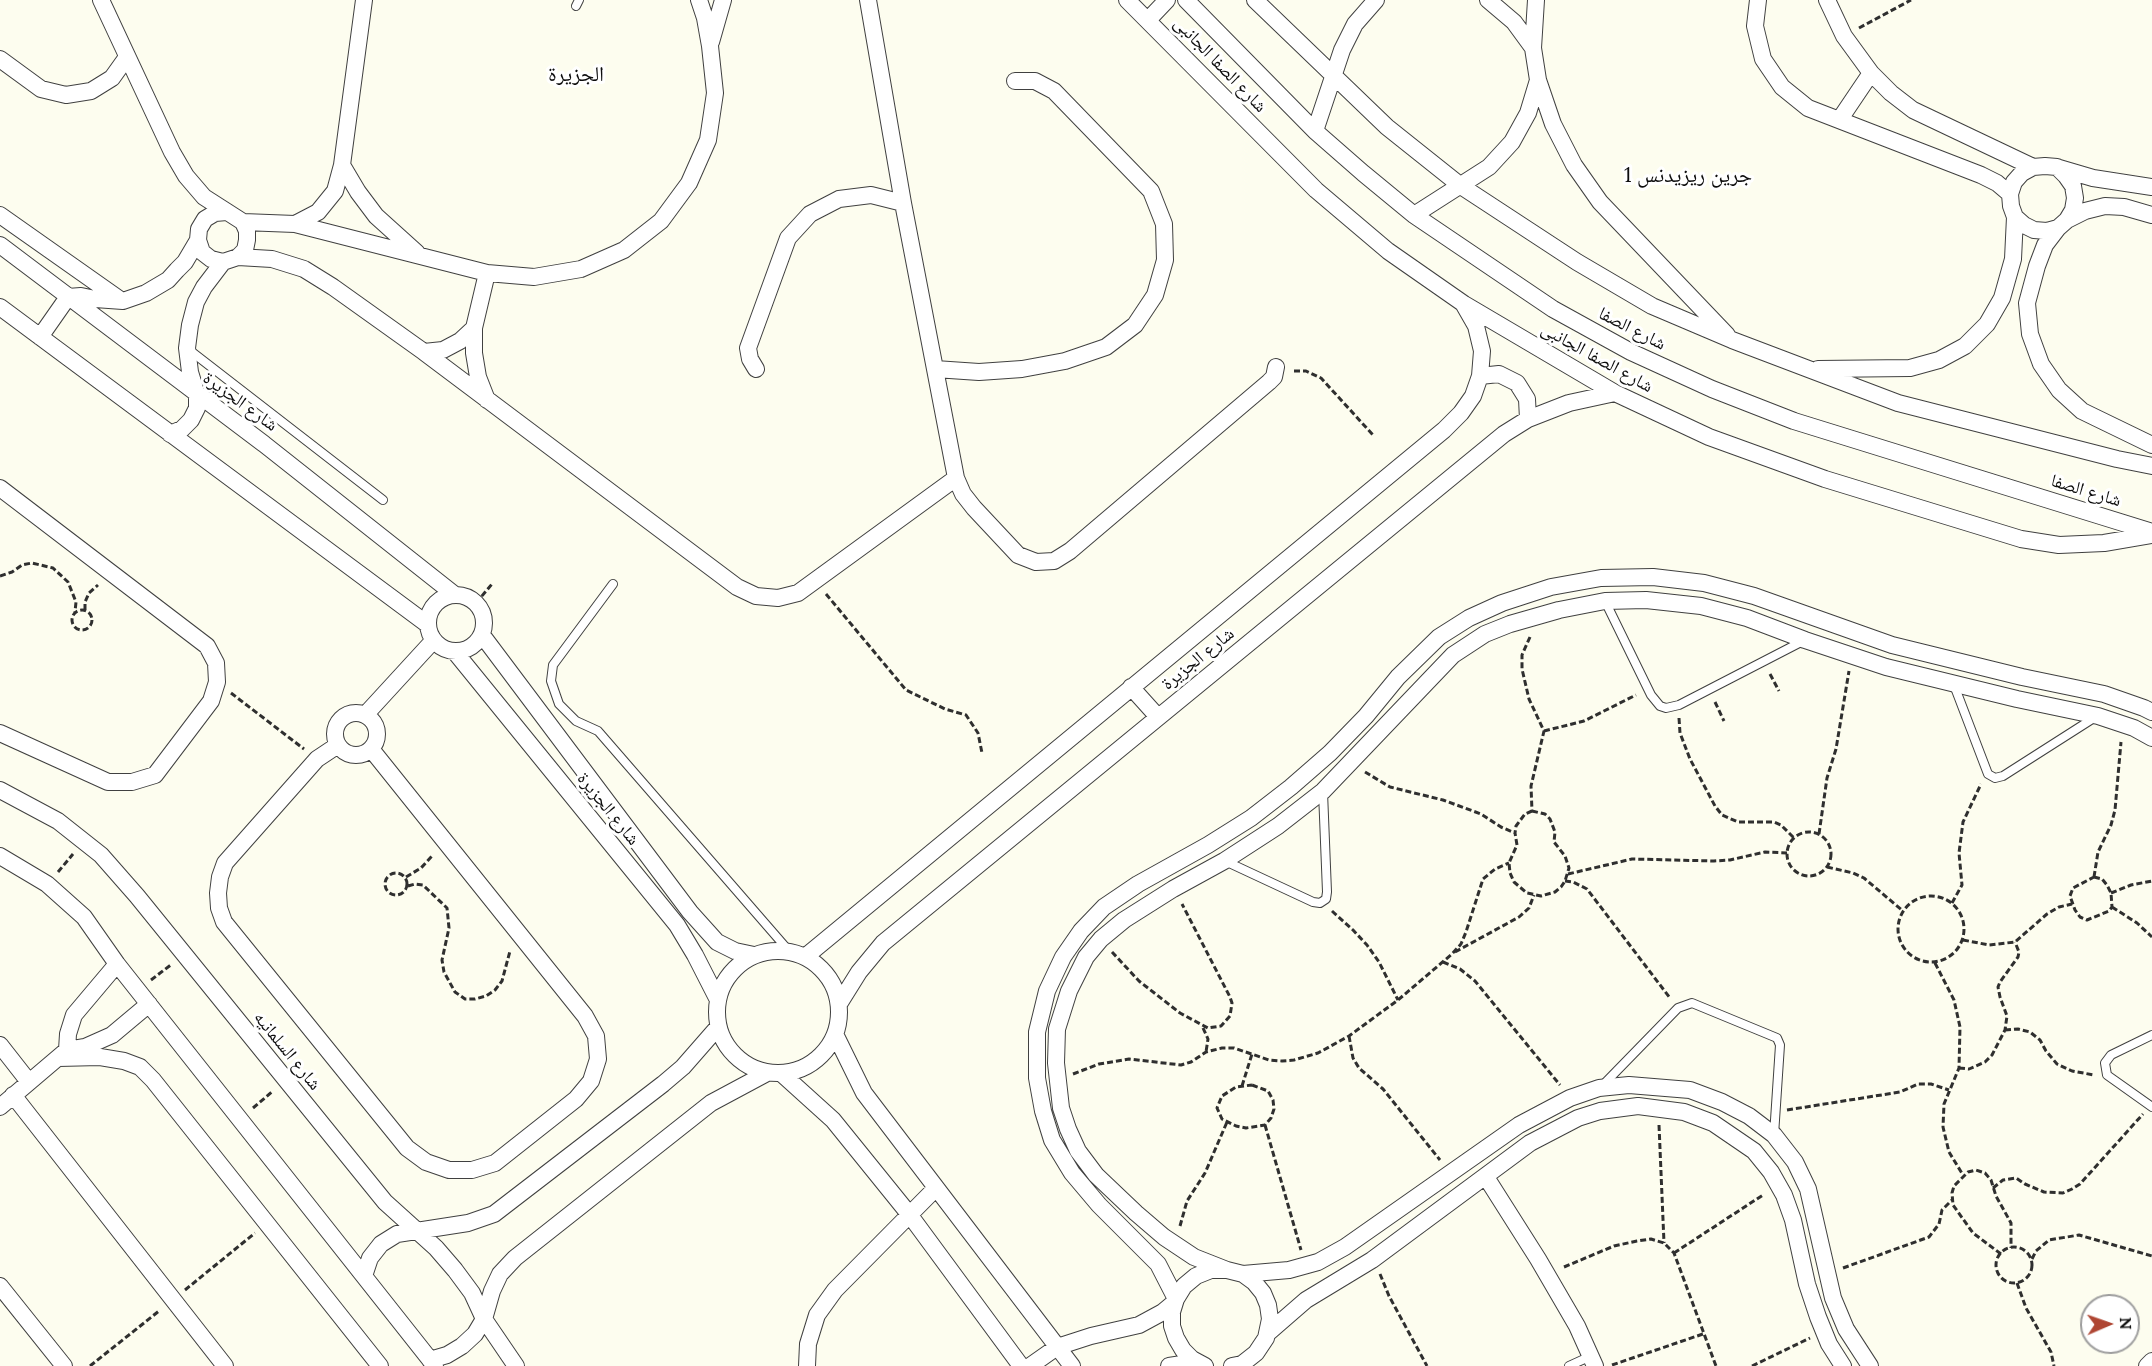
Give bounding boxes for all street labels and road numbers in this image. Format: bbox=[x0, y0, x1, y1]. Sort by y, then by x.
street label: شارع الصفا الجانبى bbox=[1169, 13, 1271, 117]
street label: شارع الصفا bbox=[1595, 303, 1669, 355]
street label: شارع الصفا الجانبى bbox=[1537, 318, 1657, 398]
street label: شارع الجزيرة bbox=[198, 368, 282, 436]
street label: شارع الصفا bbox=[2048, 470, 2124, 512]
street label: شارع الجزيرة bbox=[1157, 623, 1239, 695]
street label: شارع الجزيرة bbox=[572, 768, 644, 850]
street label: شارع السلمانيه bbox=[249, 1007, 325, 1095]

